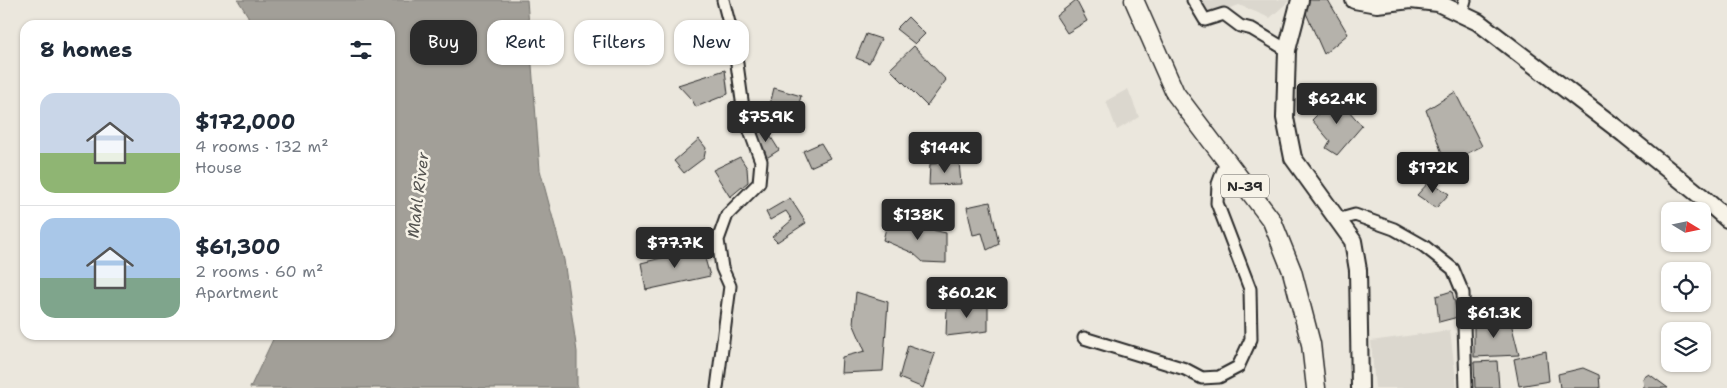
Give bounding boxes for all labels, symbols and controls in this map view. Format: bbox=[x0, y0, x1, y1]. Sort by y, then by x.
chip: Buy bbox=[410, 20, 477, 65]
chip: Rent bbox=[487, 20, 564, 65]
chip: Filters bbox=[574, 20, 664, 65]
chip: New bbox=[674, 20, 749, 65]
text: 8 homes bbox=[40, 36, 132, 64]
icon: filters bbox=[347, 36, 375, 64]
pin: $62.4K bbox=[1296, 82, 1378, 125]
text: $62.4K bbox=[1308, 88, 1366, 109]
pin: $75.9K bbox=[725, 100, 807, 143]
text: $75.9K bbox=[738, 106, 794, 127]
text: $172,000 bbox=[195, 108, 295, 136]
icon: home bbox=[80, 113, 140, 173]
pin: $144K bbox=[910, 132, 980, 174]
text: 4 rooms · 132 m² bbox=[195, 136, 329, 157]
text: $144K bbox=[920, 137, 970, 158]
water label: Mahl River bbox=[402, 150, 434, 239]
pin: $172K bbox=[1398, 152, 1468, 194]
text: House bbox=[195, 157, 242, 178]
text: $172K bbox=[1408, 157, 1458, 178]
road number: N-39 bbox=[1221, 175, 1269, 198]
pin: $138K bbox=[883, 198, 953, 241]
north arrow bbox=[1661, 202, 1711, 252]
map controls bbox=[1661, 202, 1711, 372]
text: $138K bbox=[893, 204, 943, 225]
pin: $77.7K bbox=[634, 226, 716, 269]
text: $77.7K bbox=[647, 232, 703, 253]
text: $61,300 bbox=[195, 233, 280, 261]
icon: home bbox=[80, 238, 140, 298]
text: 2 rooms · 60 m² bbox=[195, 261, 323, 282]
button: locate bbox=[1661, 262, 1711, 312]
pin: $60.2K bbox=[926, 276, 1008, 319]
text: Apartment bbox=[195, 282, 278, 303]
text: $60.2K bbox=[938, 282, 996, 303]
pin: $61.3K bbox=[1453, 296, 1535, 339]
text: $61.3K bbox=[1467, 302, 1521, 323]
button: layers bbox=[1661, 322, 1711, 372]

